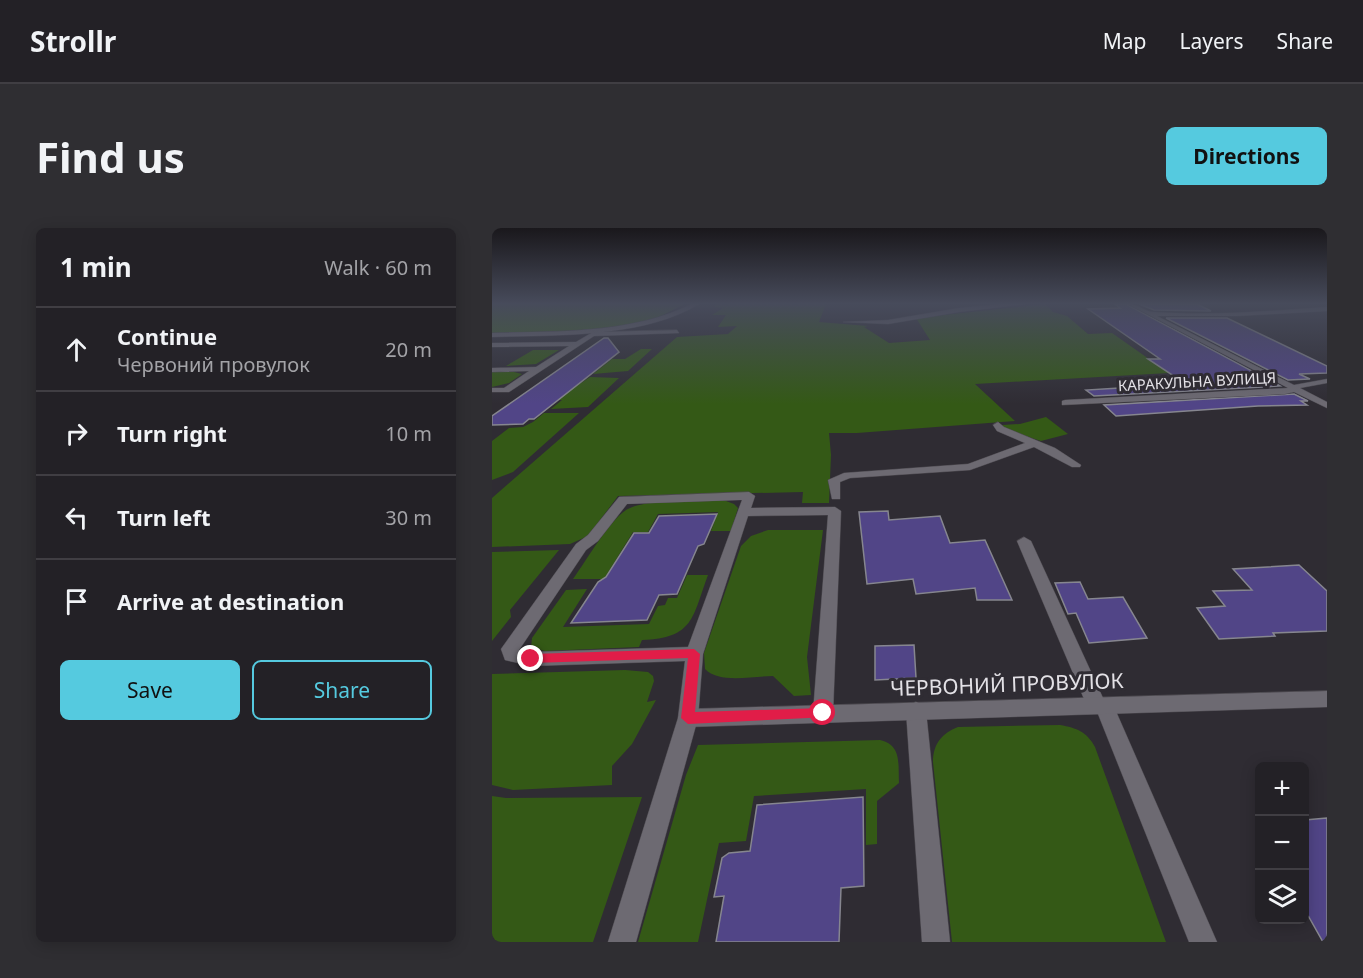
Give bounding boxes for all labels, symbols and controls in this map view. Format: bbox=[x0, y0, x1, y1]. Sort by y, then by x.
text: Strollr bbox=[30, 22, 116, 60]
text: Map bbox=[1103, 27, 1147, 55]
text: Layers bbox=[1180, 27, 1244, 55]
text: Share bbox=[1277, 27, 1333, 55]
button: Directions bbox=[1166, 127, 1327, 185]
text: Find us bbox=[36, 128, 185, 185]
text: 1 min bbox=[60, 249, 132, 285]
text: Walk · 60 m bbox=[324, 254, 432, 281]
text: Continue bbox=[117, 321, 217, 351]
icon: ahead bbox=[60, 333, 93, 366]
text: 20 m bbox=[385, 336, 432, 363]
text: Червоний провулок bbox=[117, 351, 310, 378]
street label: КАРАКУЛЬНА ВУЛИЦЯ bbox=[1117, 367, 1277, 395]
icon: right bbox=[60, 417, 93, 450]
text: Turn right bbox=[117, 418, 227, 448]
text: 10 m bbox=[385, 420, 432, 447]
icon: left bbox=[60, 501, 93, 534]
text: Turn left bbox=[117, 502, 211, 532]
text: 30 m bbox=[385, 504, 432, 531]
icon: arrive bbox=[60, 585, 93, 618]
text: Arrive at destination bbox=[117, 586, 344, 616]
route end bbox=[517, 645, 543, 671]
button: Save bbox=[60, 660, 240, 720]
button: Share bbox=[252, 660, 432, 720]
street label: ЧЕРВОНИЙ ПРОВУЛОК bbox=[890, 666, 1124, 702]
route start bbox=[809, 699, 835, 725]
map controls bbox=[1255, 762, 1309, 924]
button: + bbox=[1255, 762, 1309, 816]
button: − bbox=[1255, 816, 1309, 870]
button: layers bbox=[1255, 870, 1309, 924]

